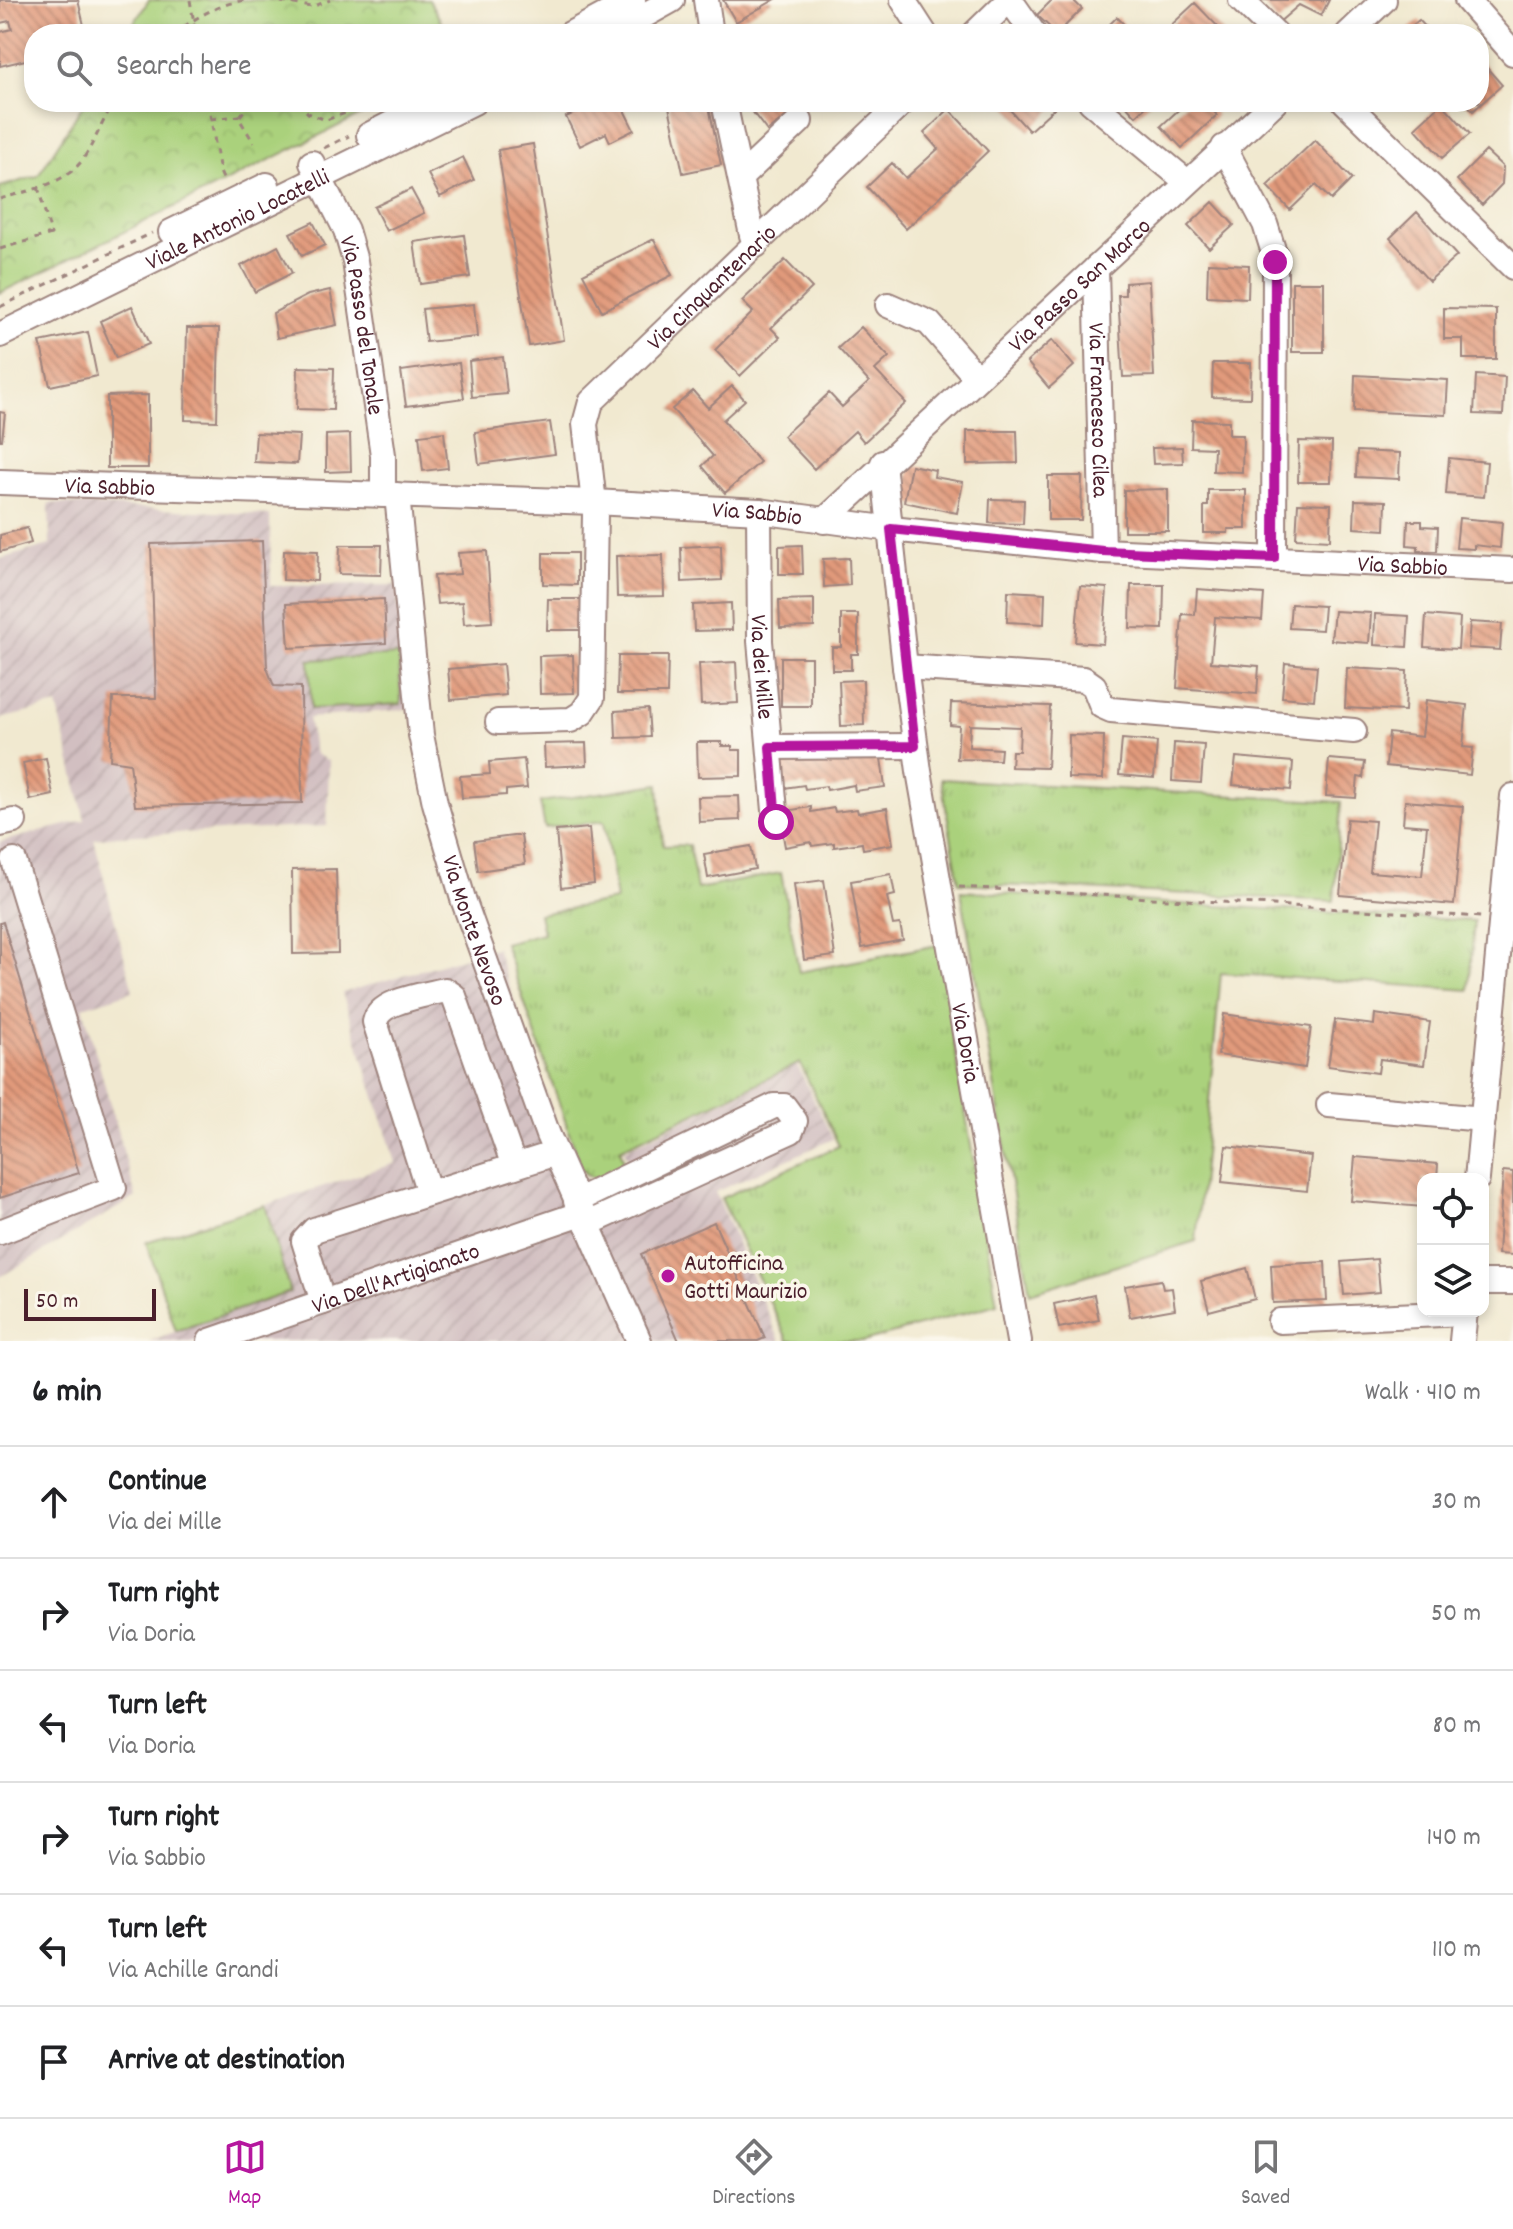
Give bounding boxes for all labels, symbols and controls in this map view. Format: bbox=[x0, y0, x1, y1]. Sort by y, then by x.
search box bbox=[24, 24, 1489, 112]
icon: search bbox=[52, 46, 96, 90]
text: Search here bbox=[116, 47, 252, 90]
street label: Viale Antonio Locatelli bbox=[140, 162, 336, 281]
street label: Via Passo San Marco bbox=[1002, 211, 1160, 362]
street label: Via Cinquantenario bbox=[640, 218, 786, 360]
street label: Via Passo del Tonale bbox=[329, 232, 391, 417]
route end bbox=[1257, 244, 1293, 280]
street label: Via Francesco Cilea bbox=[1077, 322, 1116, 499]
street label: Via Sabbio bbox=[64, 470, 156, 507]
street label: Via Sabbio bbox=[711, 494, 804, 537]
street label: Via Sabbio bbox=[1357, 549, 1449, 587]
street label: Via dei Mille bbox=[740, 614, 781, 721]
route start bbox=[758, 804, 794, 840]
street label: Via Monte Nevoso bbox=[431, 852, 514, 1011]
street label: Via Doria bbox=[940, 1001, 988, 1086]
map controls bbox=[1417, 1173, 1489, 1317]
button: locate bbox=[1417, 1173, 1489, 1245]
street label: Via Dell'Artigianato bbox=[308, 1235, 485, 1325]
button: layers bbox=[1417, 1245, 1489, 1317]
place label: Autofficina Gotti Maurizio bbox=[684, 1248, 808, 1310]
marker: Autofficina Gotti Maurizio bbox=[659, 1267, 677, 1285]
scale bar bbox=[24, 1285, 156, 1321]
text: 50 m bbox=[36, 1287, 78, 1318]
text: 6 min bbox=[32, 1369, 102, 1418]
text: Walk · 410 m bbox=[1365, 1375, 1481, 1412]
text: Continue bbox=[108, 1462, 207, 1505]
icon: ahead bbox=[32, 1480, 76, 1524]
text: 30 m bbox=[1431, 1484, 1481, 1521]
text: Via dei Mille bbox=[108, 1505, 222, 1542]
text: Turn right bbox=[108, 1574, 219, 1617]
icon: right bbox=[32, 1592, 76, 1636]
text: 50 m bbox=[1431, 1596, 1481, 1633]
text: Via Doria bbox=[108, 1617, 195, 1654]
text: Turn left bbox=[108, 1686, 207, 1729]
icon: left bbox=[32, 1704, 76, 1748]
text: 80 m bbox=[1433, 1708, 1481, 1745]
text: Via Doria bbox=[108, 1729, 195, 1766]
text: Turn right bbox=[108, 1798, 219, 1841]
icon: right bbox=[32, 1816, 76, 1860]
text: 140 m bbox=[1427, 1820, 1481, 1857]
text: Via Sabbio bbox=[108, 1841, 206, 1878]
text: Turn left bbox=[108, 1910, 207, 1953]
icon: left bbox=[32, 1928, 76, 1972]
text: 110 m bbox=[1432, 1932, 1481, 1969]
text: Via Achille Grandi bbox=[108, 1953, 278, 1990]
icon: arrive bbox=[32, 2040, 76, 2084]
text: Arrive at destination bbox=[108, 2041, 345, 2084]
tab: Map bbox=[223, 2135, 267, 2214]
tab: Directions bbox=[712, 2135, 796, 2214]
tab: Saved bbox=[1241, 2135, 1290, 2214]

